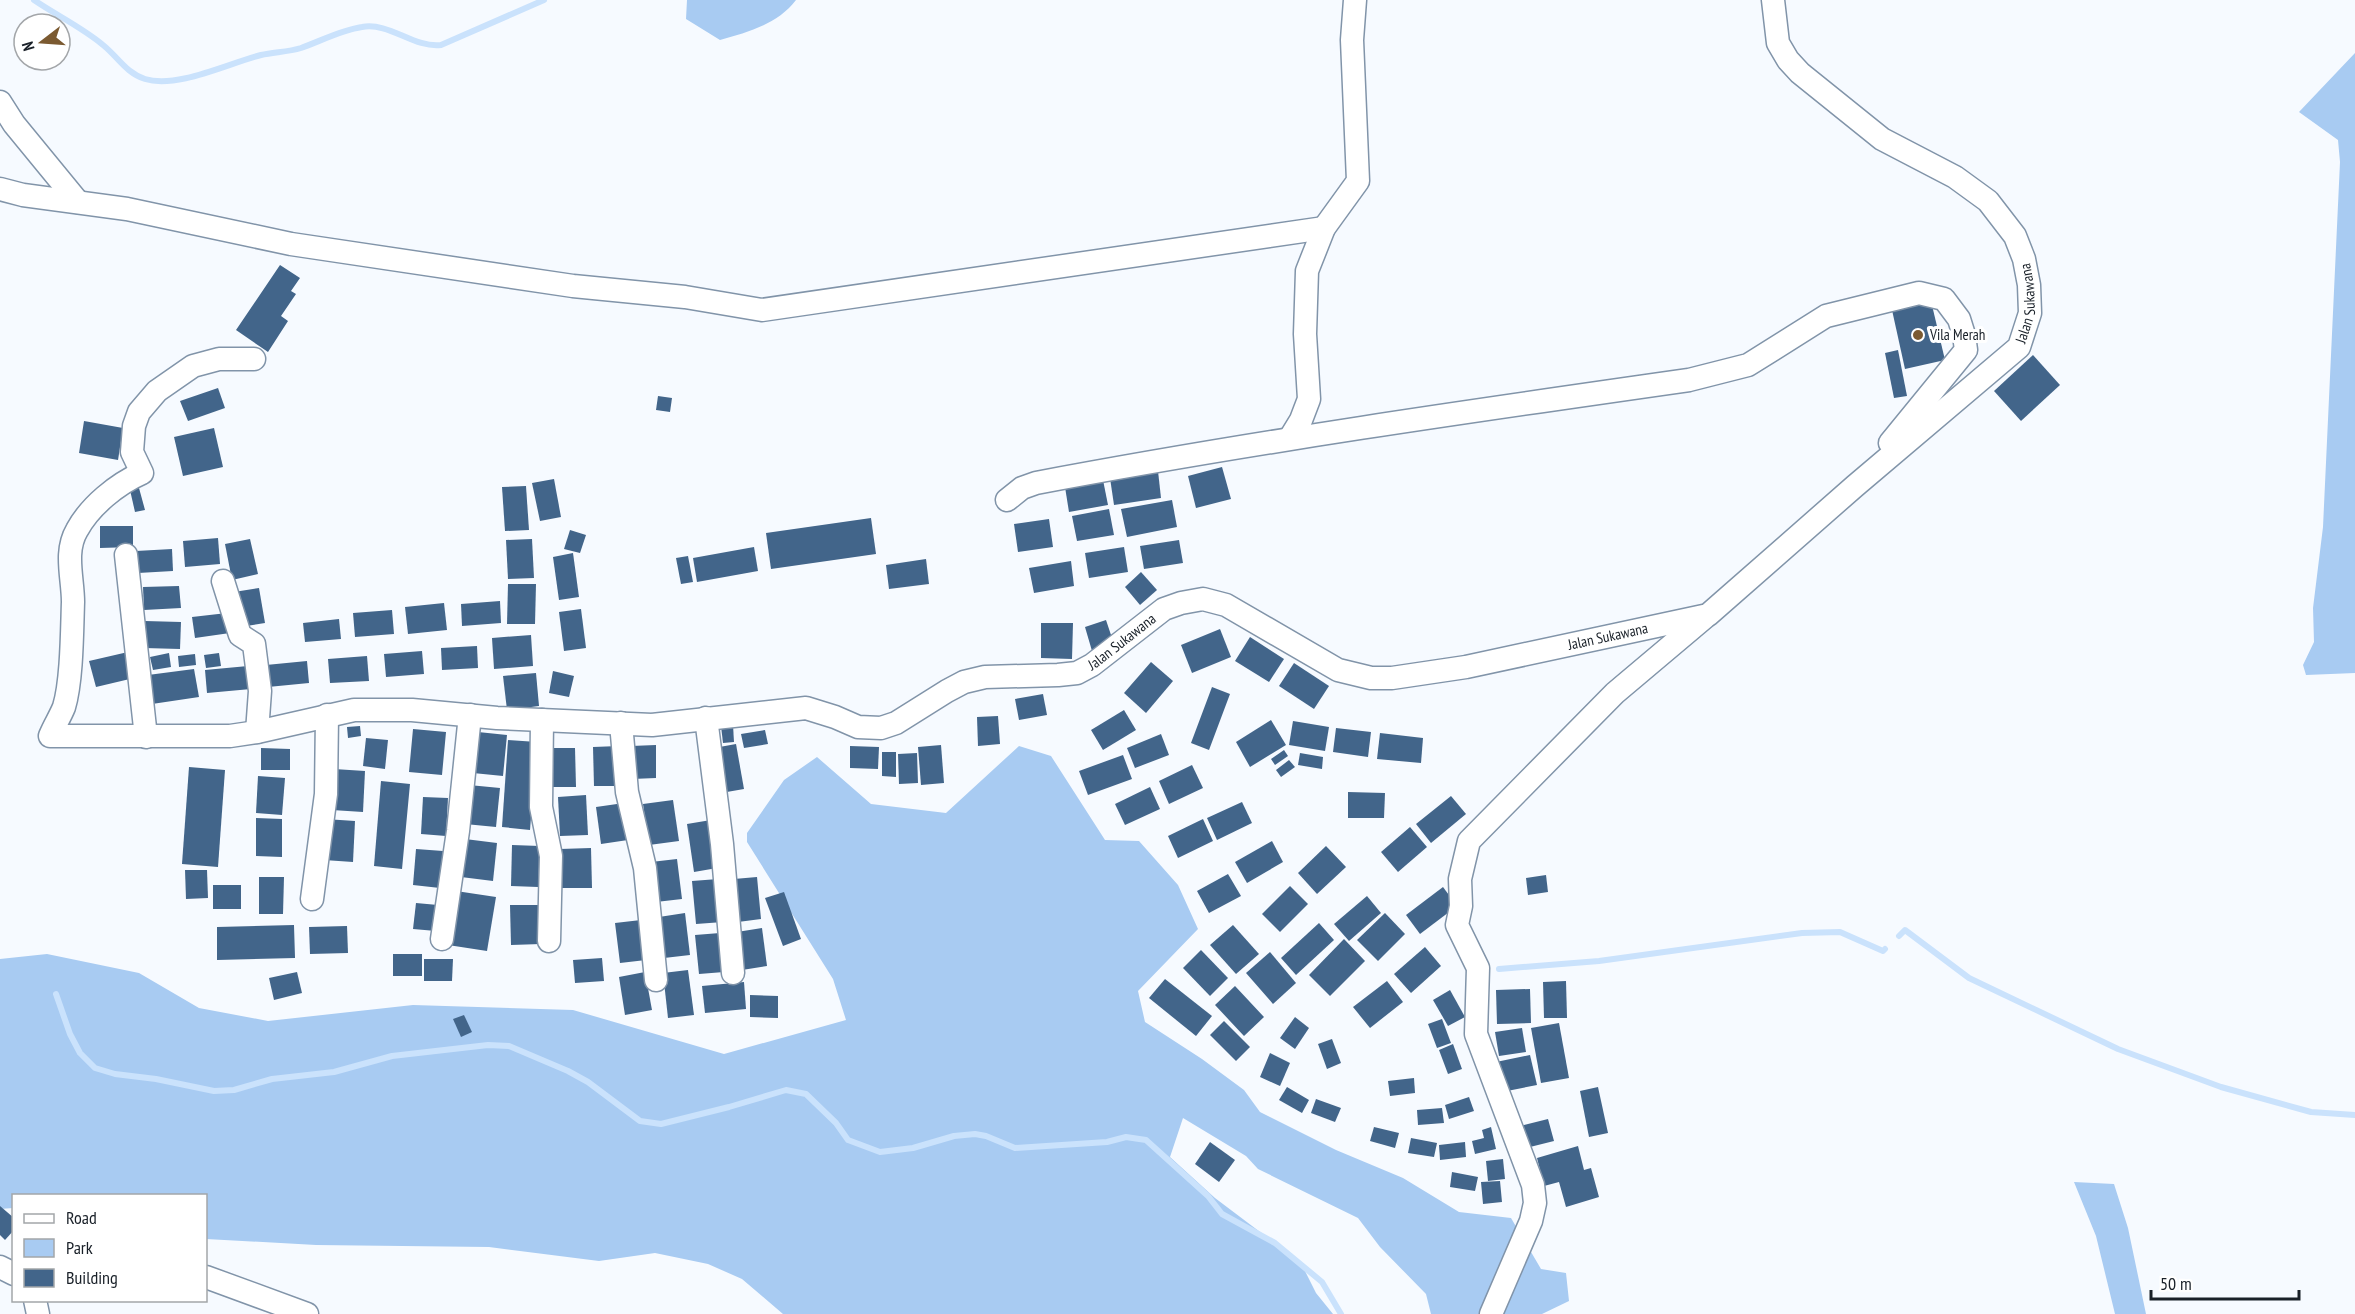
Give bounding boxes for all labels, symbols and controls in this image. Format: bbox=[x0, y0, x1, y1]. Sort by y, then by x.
north arrow bbox=[12, 12, 72, 72]
text: N bbox=[17, 39, 38, 53]
street label: Jalan Sukawana bbox=[2011, 262, 2039, 346]
place label: Vila Merah bbox=[1929, 325, 1985, 344]
marker: Vila Merah bbox=[1911, 328, 1925, 342]
street label: Jalan Sukawana bbox=[1084, 609, 1159, 675]
street label: Jalan Sukawana bbox=[1565, 618, 1649, 654]
legend bbox=[12, 1194, 207, 1302]
text: Road bbox=[66, 1206, 97, 1229]
text: Park bbox=[66, 1236, 93, 1259]
scale bar bbox=[2151, 1263, 2300, 1301]
text: Building bbox=[66, 1266, 118, 1289]
text: 50 m bbox=[2160, 1272, 2192, 1295]

